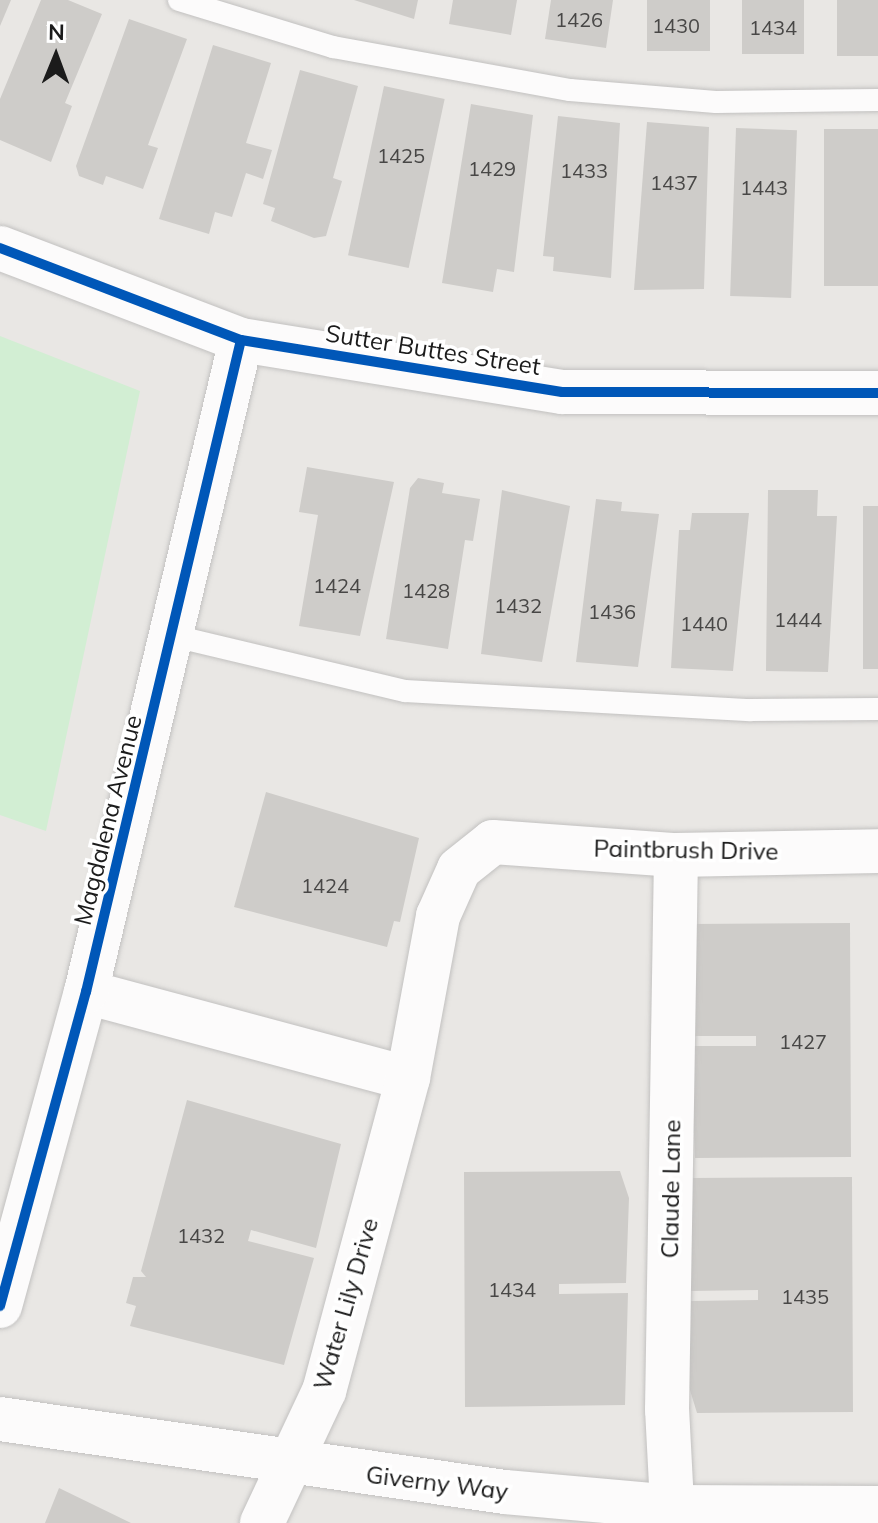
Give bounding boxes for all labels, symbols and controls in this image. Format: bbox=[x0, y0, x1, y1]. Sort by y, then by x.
house number: 1426 bbox=[555, 7, 603, 31]
house number: 1430 bbox=[652, 13, 700, 37]
house number: 1434 bbox=[749, 15, 797, 39]
north arrow bbox=[16, 16, 96, 96]
text: N bbox=[48, 18, 65, 46]
house number: 1425 bbox=[377, 143, 425, 167]
house number: 1429 bbox=[468, 156, 516, 180]
house number: 1433 bbox=[560, 158, 608, 182]
house number: 1437 bbox=[650, 170, 698, 194]
house number: 1443 bbox=[740, 175, 788, 199]
street label: Sutter Buttes Street bbox=[323, 319, 543, 381]
house number: 1424 bbox=[313, 573, 361, 597]
house number: 1428 bbox=[402, 578, 450, 602]
house number: 1432 bbox=[494, 593, 542, 617]
house number: 1436 bbox=[588, 599, 636, 623]
house number: 1444 bbox=[774, 607, 822, 631]
house number: 1440 bbox=[680, 611, 728, 635]
street label: Magdalena Avenue bbox=[68, 712, 148, 928]
street label: Paintbrush Drive bbox=[593, 834, 779, 866]
house number: 1424 bbox=[301, 873, 349, 897]
house number: 1427 bbox=[779, 1029, 827, 1053]
street label: Claude Lane bbox=[655, 1119, 687, 1259]
street label: Water Lily Drive bbox=[308, 1215, 384, 1393]
house number: 1432 bbox=[177, 1223, 225, 1247]
house number: 1434 bbox=[488, 1277, 536, 1301]
house number: 1435 bbox=[781, 1284, 829, 1308]
street label: Giverny Way bbox=[364, 1460, 510, 1506]

